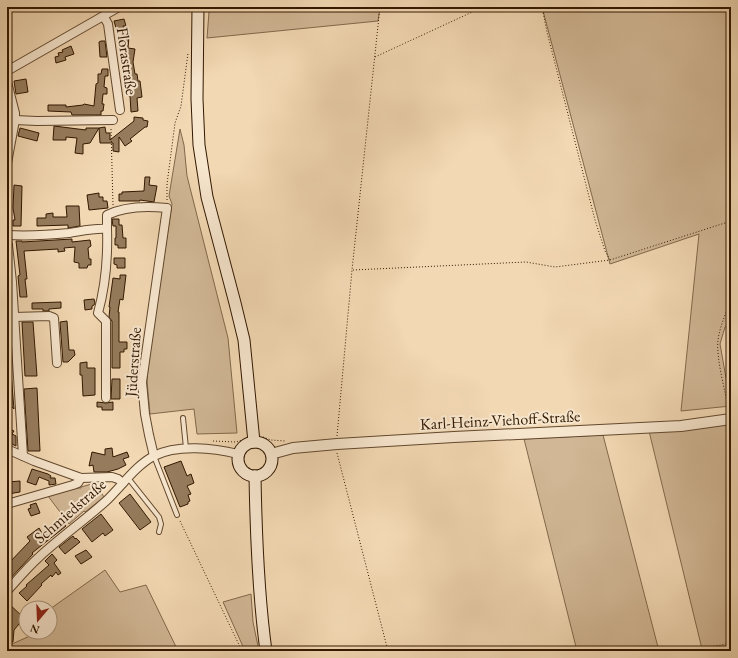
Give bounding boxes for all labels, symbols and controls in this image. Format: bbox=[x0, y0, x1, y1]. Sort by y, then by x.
street label: Florastraße bbox=[112, 26, 142, 96]
street label: Jüderstraße bbox=[120, 326, 146, 400]
street label: Karl-Heinz-Viehoff-Straße bbox=[419, 405, 581, 435]
street label: Schmiedstraße bbox=[30, 474, 110, 548]
north arrow bbox=[18, 600, 58, 640]
text: N bbox=[28, 621, 41, 638]

